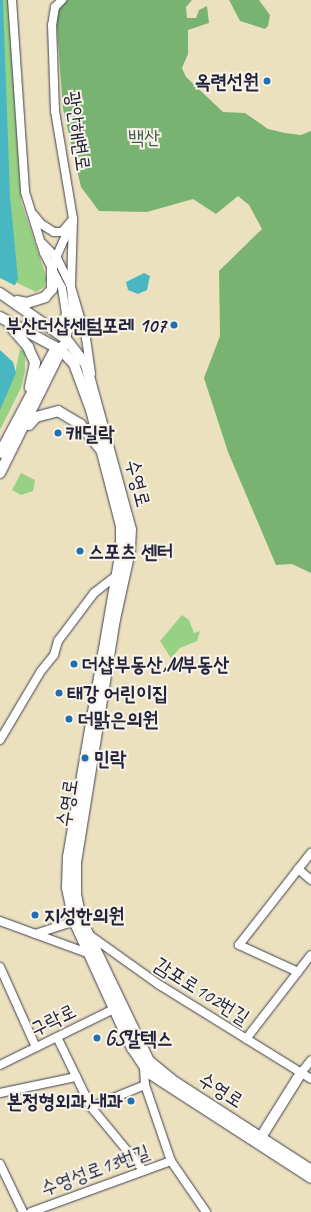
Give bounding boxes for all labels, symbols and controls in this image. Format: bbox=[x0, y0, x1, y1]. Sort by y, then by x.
place label: 옥련선원 bbox=[195, 69, 259, 93]
marker: 옥련선원 bbox=[262, 76, 272, 86]
street label: 광안해변로 bbox=[61, 89, 95, 173]
park label: 백산 bbox=[128, 125, 160, 149]
place label: 부산더샵센텀포레 107 bbox=[5, 313, 166, 337]
marker: 부산더샵센텀포레 107 bbox=[169, 320, 179, 330]
place label: 캐딜락 bbox=[66, 421, 114, 445]
marker: 캐딜락 bbox=[53, 428, 63, 438]
street label: 수영로 bbox=[121, 457, 155, 509]
place label: 스포츠 센터 bbox=[88, 539, 173, 563]
marker: 스포츠 센터 bbox=[75, 546, 85, 556]
place label: 더샵부동산,M부동산 bbox=[82, 652, 229, 676]
marker: 더샵부동산,M부동산 bbox=[69, 659, 79, 669]
place label: 태강 어린이집 bbox=[67, 681, 168, 705]
marker: 태강 어린이집 bbox=[54, 688, 64, 698]
place label: 더맑은의원 bbox=[78, 707, 158, 731]
marker: 더맑은의원 bbox=[63, 713, 75, 725]
place label: 민락 bbox=[94, 746, 126, 770]
marker: 민락 bbox=[79, 752, 91, 764]
street label: 수영로 bbox=[51, 777, 83, 829]
place label: 지성한의원 bbox=[44, 903, 124, 927]
marker: 지성한의원 bbox=[29, 909, 41, 921]
street label: 감포로102번길 bbox=[150, 952, 254, 1030]
street label: 구락로 bbox=[26, 999, 80, 1041]
place label: GS칼텍스 bbox=[105, 1026, 173, 1050]
marker: GS칼텍스 bbox=[92, 1033, 102, 1043]
street label: 수영로 bbox=[194, 1067, 248, 1113]
place label: 본정형외과,내과 bbox=[6, 1089, 123, 1113]
marker: 본정형외과,내과 bbox=[126, 1096, 136, 1106]
street label: 수영성로13번길 bbox=[37, 1139, 153, 1201]

